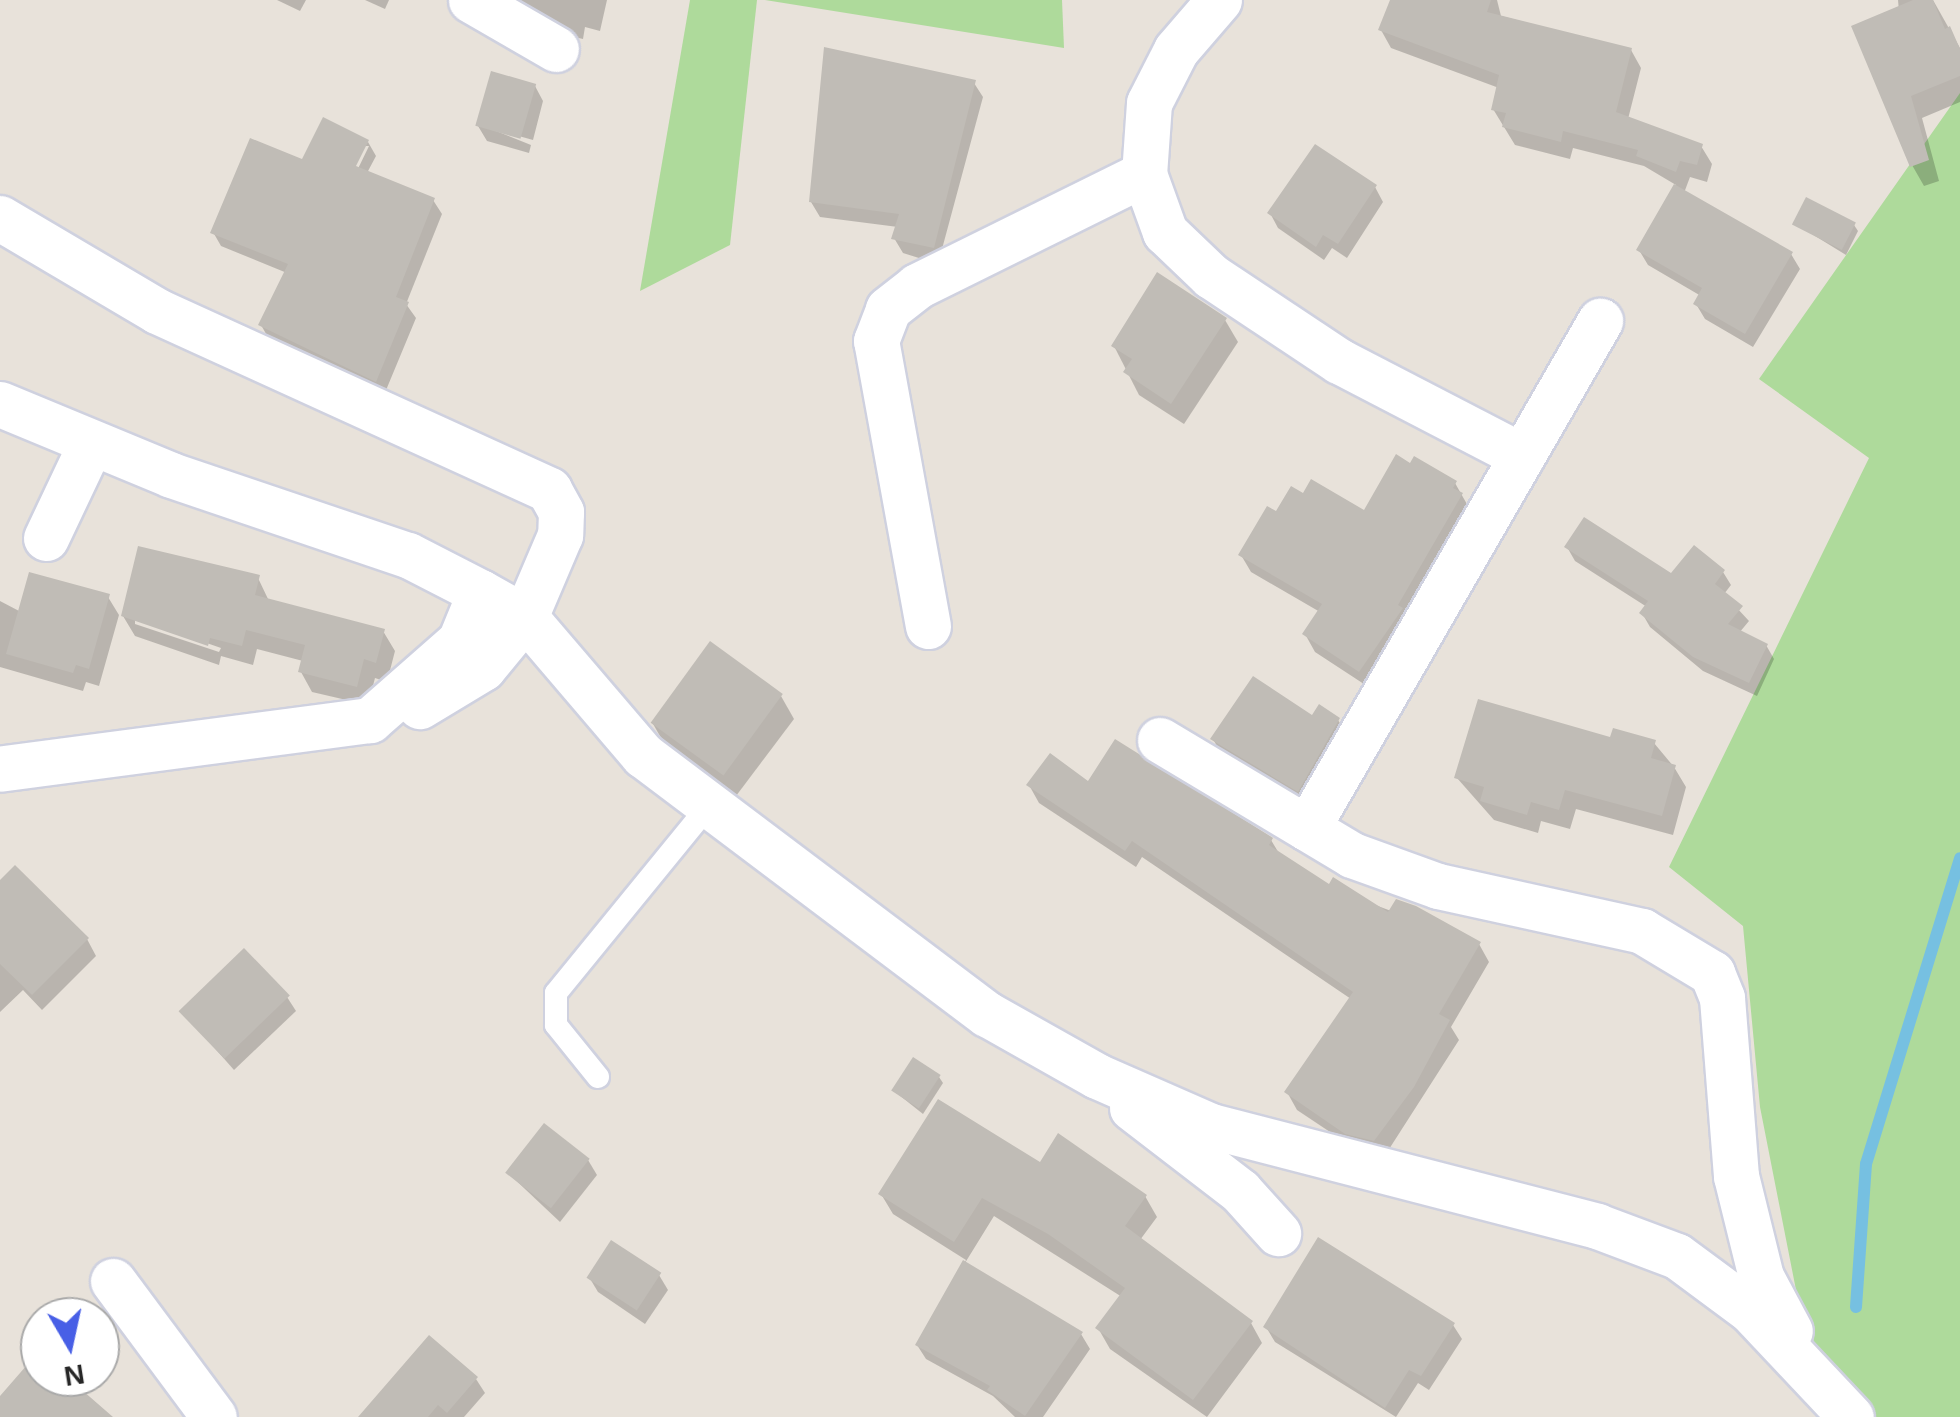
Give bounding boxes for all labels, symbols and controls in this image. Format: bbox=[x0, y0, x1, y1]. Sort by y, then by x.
north arrow bbox=[20, 1297, 120, 1397]
text: N bbox=[62, 1358, 87, 1392]

